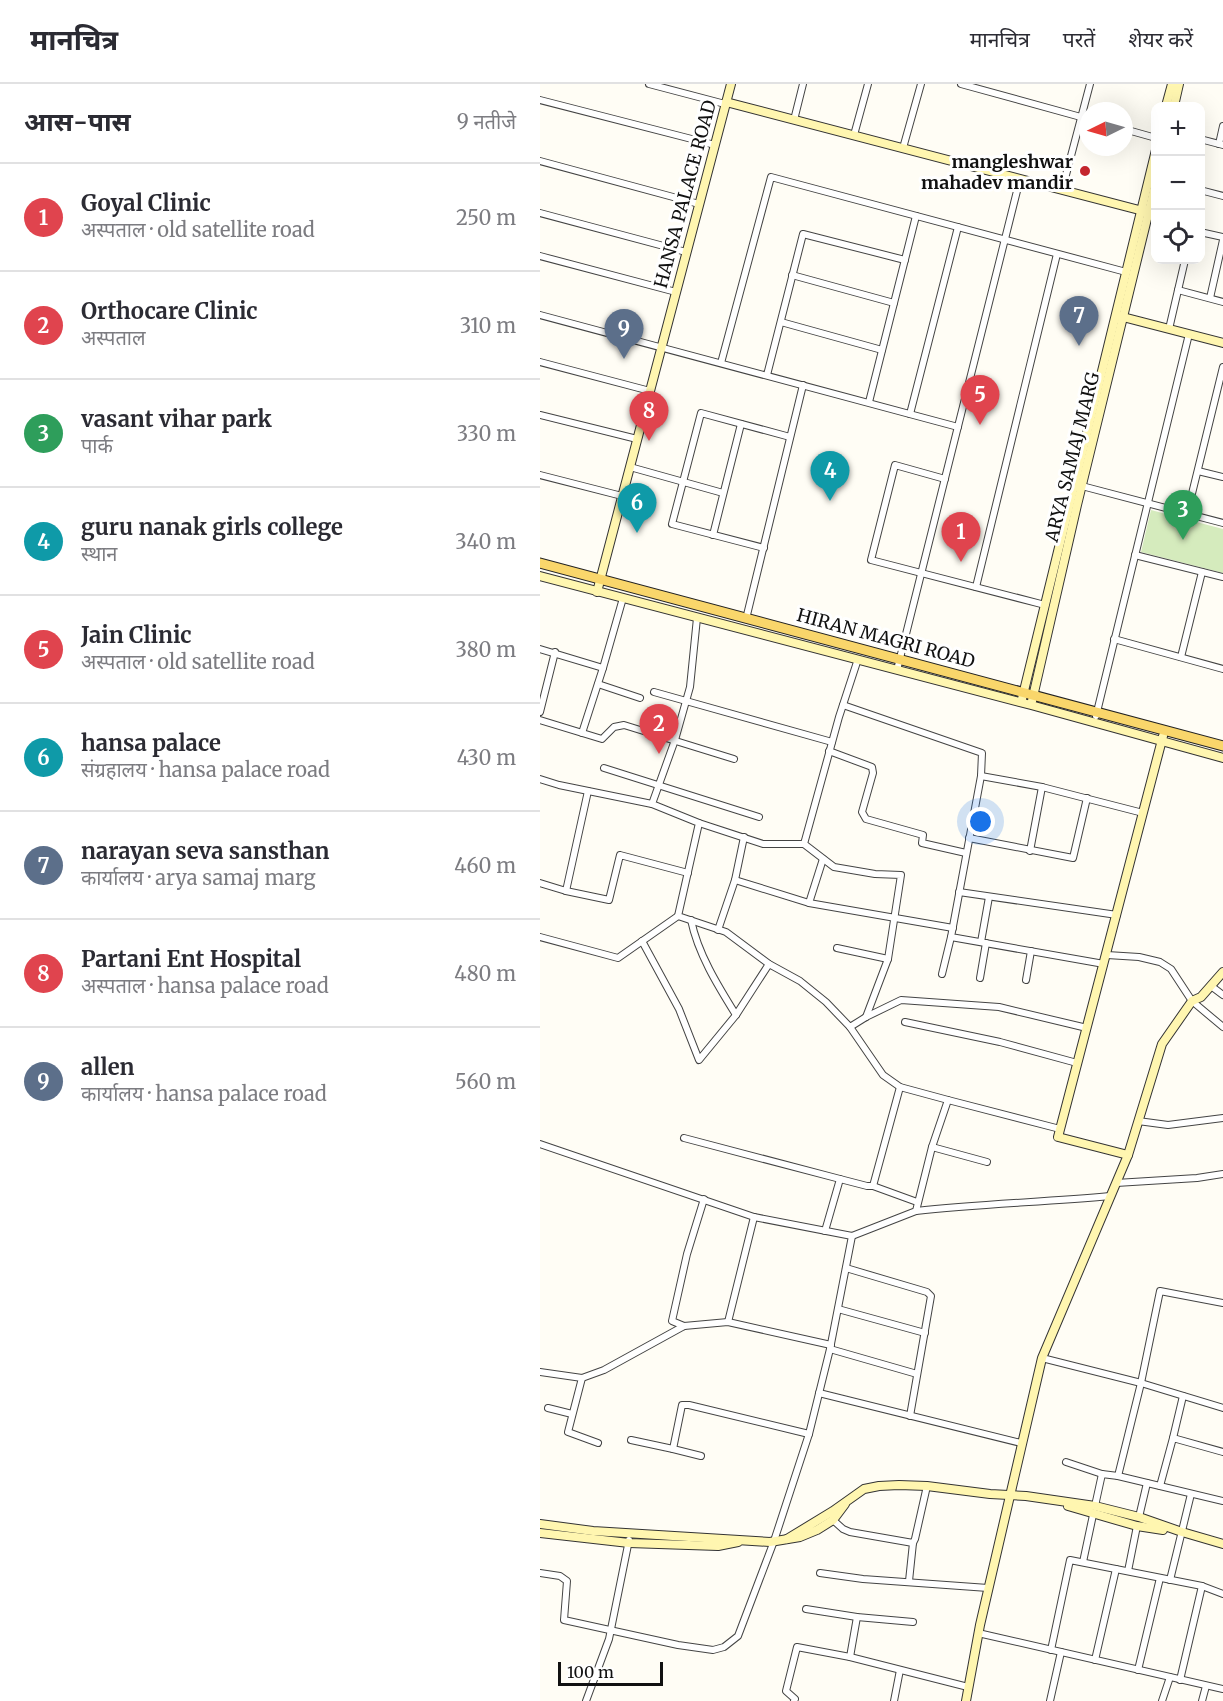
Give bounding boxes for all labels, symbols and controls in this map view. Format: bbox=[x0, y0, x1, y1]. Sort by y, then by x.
text: मानचित्र bbox=[30, 22, 118, 58]
text: मानचित्र bbox=[970, 26, 1030, 53]
text: परतें bbox=[1063, 26, 1095, 53]
text: शेयर करें bbox=[1128, 26, 1193, 53]
street label: HANSA PALACE ROAD bbox=[649, 97, 721, 291]
north arrow bbox=[1079, 102, 1133, 156]
map controls bbox=[1151, 102, 1205, 264]
button: + bbox=[1151, 102, 1205, 156]
text: आस-पास bbox=[24, 105, 131, 138]
text: 9 नतीजे bbox=[457, 109, 516, 134]
place label: mangleshwar mahadev mandir bbox=[921, 150, 1073, 194]
button: − bbox=[1151, 156, 1205, 210]
marker: mangleshwar mahadev mandir bbox=[1078, 164, 1092, 178]
text: Goyal Clinic bbox=[81, 189, 211, 217]
text: 1 bbox=[39, 205, 48, 230]
text: 250 m bbox=[456, 205, 516, 230]
button: locate bbox=[1151, 210, 1205, 264]
text: अस्पताल · old satellite road bbox=[81, 217, 315, 242]
pin: 7 bbox=[1060, 296, 1098, 346]
text: Orthocare Clinic bbox=[81, 297, 258, 325]
pin: 9 bbox=[604, 310, 644, 359]
text: 2 bbox=[38, 313, 49, 338]
text: 310 m bbox=[460, 313, 516, 338]
text: अस्पताल bbox=[81, 325, 146, 350]
street label: ARYA SAMAJ MARG bbox=[1040, 370, 1104, 545]
pin: 5 bbox=[960, 376, 1000, 425]
pin: 8 bbox=[630, 392, 668, 441]
text: vasant vihar park bbox=[81, 405, 272, 433]
text: 3 bbox=[38, 421, 49, 446]
text: 330 m bbox=[457, 421, 516, 446]
text: पार्क bbox=[81, 433, 113, 458]
pin: 4 bbox=[810, 452, 850, 501]
pin: 6 bbox=[618, 484, 656, 533]
pin: 3 bbox=[1164, 490, 1202, 540]
pin: 1 bbox=[942, 512, 980, 562]
text: guru nanak girls college bbox=[81, 513, 343, 541]
text: 4 bbox=[37, 529, 50, 554]
text: 340 m bbox=[455, 529, 516, 554]
text: स्थान bbox=[81, 541, 117, 566]
street label: HIRAN MAGRI ROAD bbox=[794, 603, 978, 673]
text: Jain Clinic bbox=[81, 621, 192, 649]
text: 5 bbox=[38, 637, 49, 662]
text: 380 m bbox=[455, 637, 516, 662]
text: अस्पताल · old satellite road bbox=[81, 649, 315, 674]
pin: 2 bbox=[640, 704, 678, 754]
text: hansa palace bbox=[81, 729, 221, 757]
text: 6 bbox=[37, 745, 50, 770]
text: 430 m bbox=[457, 745, 516, 770]
text: संग्रहालय · hansa palace road bbox=[81, 757, 330, 782]
your location bbox=[966, 807, 995, 836]
text: narayan seva sansthan bbox=[81, 837, 330, 865]
text: 7 bbox=[38, 853, 50, 878]
text: 460 m bbox=[454, 853, 516, 878]
text: कार्यालय · arya samaj marg bbox=[81, 865, 316, 890]
text: Partani Ent Hospital bbox=[81, 945, 301, 973]
text: 8 bbox=[37, 961, 50, 986]
text: 480 m bbox=[454, 961, 516, 986]
text: अस्पताल · hansa palace road bbox=[81, 973, 329, 998]
text: allen bbox=[81, 1053, 134, 1081]
text: 9 bbox=[37, 1069, 50, 1094]
text: 560 m bbox=[455, 1069, 516, 1094]
text: कार्यालय · hansa palace road bbox=[81, 1081, 327, 1106]
scale bar bbox=[558, 1659, 663, 1686]
text: 100 m bbox=[567, 1662, 614, 1682]

